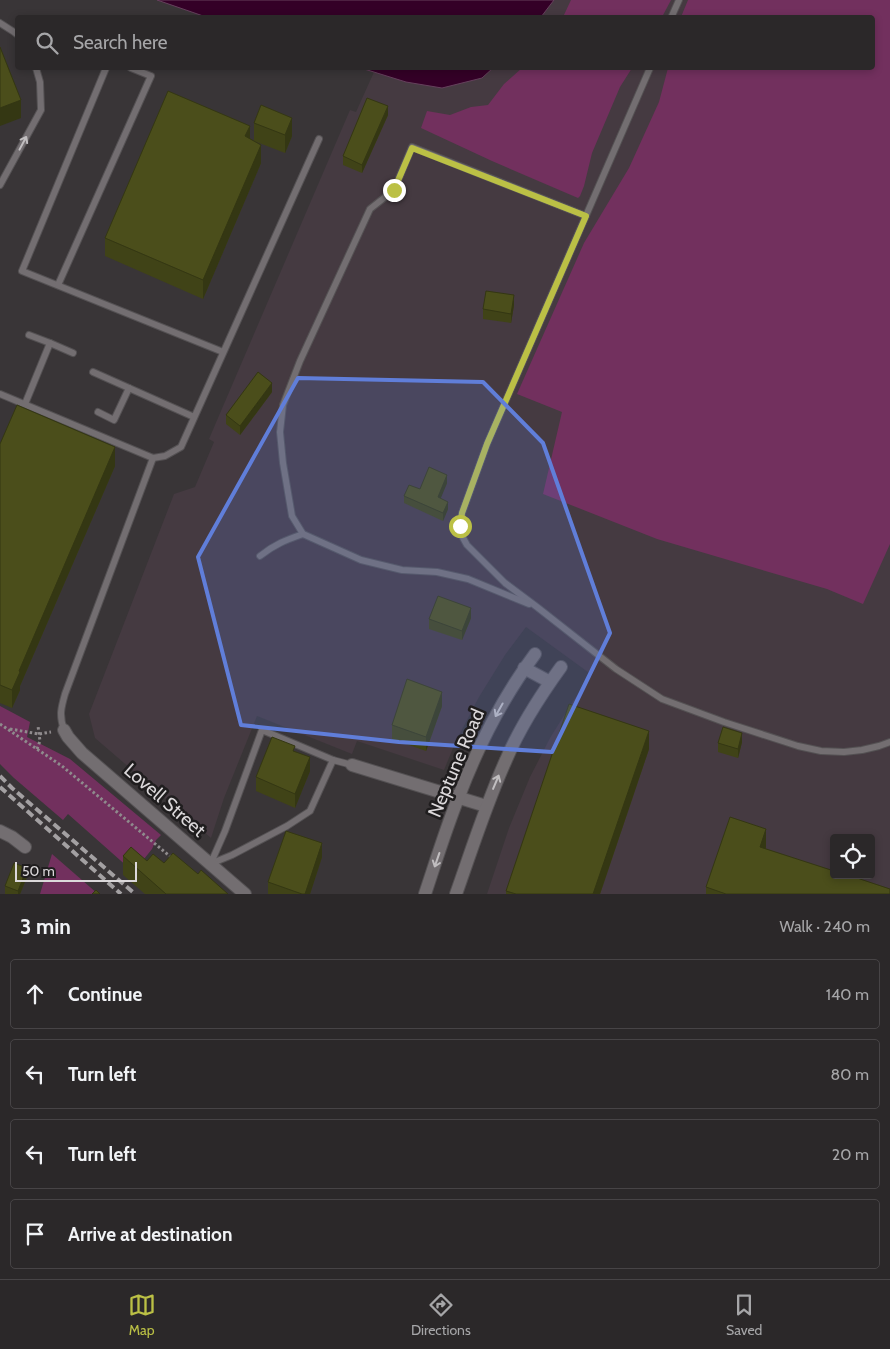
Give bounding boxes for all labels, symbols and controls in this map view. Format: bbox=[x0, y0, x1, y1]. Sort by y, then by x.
search box bbox=[15, 15, 875, 70]
icon: search bbox=[33, 29, 61, 57]
text: Search here bbox=[73, 31, 167, 54]
one-way arrow bbox=[18, 135, 28, 150]
route end bbox=[383, 179, 406, 202]
route start bbox=[449, 515, 472, 538]
one-way arrow bbox=[494, 702, 504, 717]
street label: Neptune Road bbox=[423, 705, 489, 821]
street label: Lovell Street bbox=[119, 758, 211, 842]
one-way arrow bbox=[492, 775, 502, 790]
map controls bbox=[830, 834, 875, 879]
button: locate bbox=[830, 834, 875, 879]
one-way arrow bbox=[432, 851, 441, 867]
scale bar bbox=[15, 859, 138, 882]
text: 50 m bbox=[22, 862, 55, 880]
text: 3 min bbox=[20, 914, 71, 939]
text: Walk · 240 m bbox=[779, 917, 870, 936]
icon: ahead bbox=[21, 980, 49, 1008]
text: Continue bbox=[68, 983, 142, 1006]
text: 140 m bbox=[826, 985, 869, 1004]
icon: left bbox=[21, 1060, 49, 1088]
text: Turn left bbox=[68, 1063, 136, 1086]
text: 80 m bbox=[831, 1065, 869, 1084]
icon: left bbox=[21, 1140, 49, 1168]
text: Turn left bbox=[68, 1143, 136, 1166]
text: 20 m bbox=[832, 1145, 869, 1164]
icon: arrive bbox=[21, 1220, 49, 1248]
text: Arrive at destination bbox=[68, 1223, 232, 1246]
tab: Map bbox=[128, 1291, 156, 1339]
tab: Directions bbox=[411, 1291, 471, 1339]
tab: Saved bbox=[726, 1291, 762, 1339]

